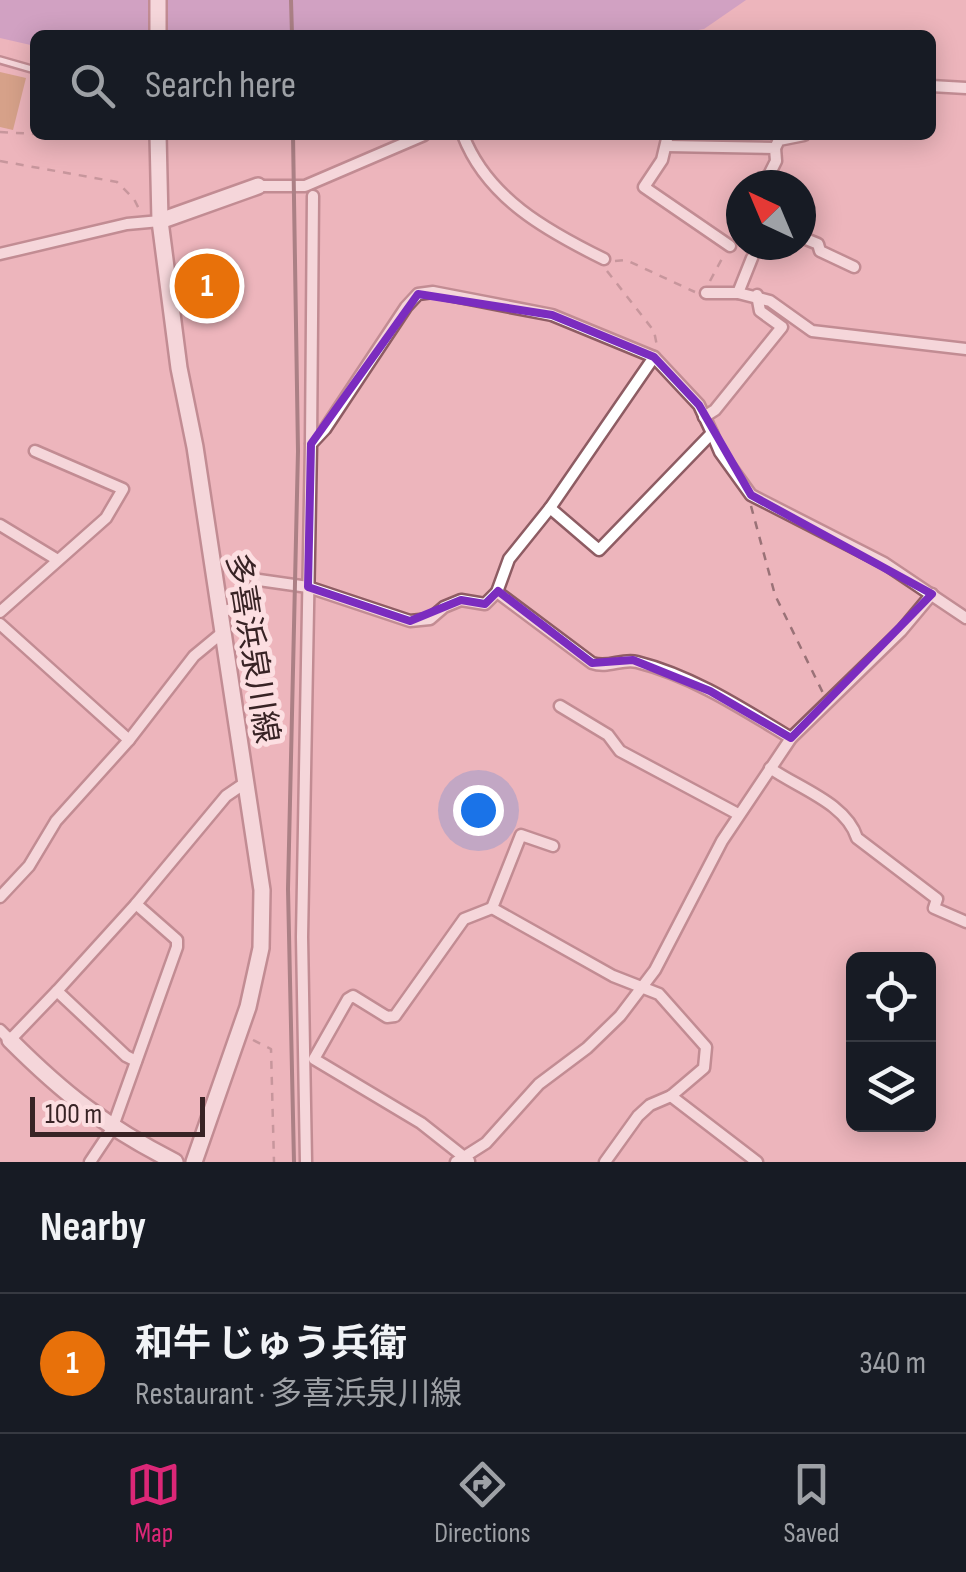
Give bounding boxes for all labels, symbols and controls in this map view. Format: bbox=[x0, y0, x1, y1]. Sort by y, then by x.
search box bbox=[30, 30, 936, 140]
icon: search bbox=[65, 58, 120, 113]
text: Search here bbox=[145, 63, 296, 108]
north arrow bbox=[726, 170, 816, 260]
pin: 1 bbox=[174, 248, 240, 324]
street label: 多喜浜泉川線 bbox=[217, 550, 286, 746]
your location bbox=[453, 785, 504, 836]
map controls bbox=[846, 952, 936, 1132]
button: locate bbox=[846, 952, 936, 1042]
button: layers bbox=[846, 1042, 936, 1132]
scale bar bbox=[30, 1092, 205, 1136]
text: 100 m bbox=[45, 1098, 102, 1131]
text: Nearby bbox=[40, 1202, 146, 1253]
text: 和牛 じゅう兵衛 bbox=[135, 1322, 407, 1367]
text: 1 bbox=[66, 1344, 79, 1383]
text: 340 m bbox=[859, 1344, 926, 1383]
text: Restaurant · 多喜浜泉川線 bbox=[135, 1375, 462, 1414]
tab: Map bbox=[126, 1457, 181, 1550]
tab: Directions bbox=[434, 1457, 531, 1550]
tab: Saved bbox=[783, 1457, 840, 1550]

